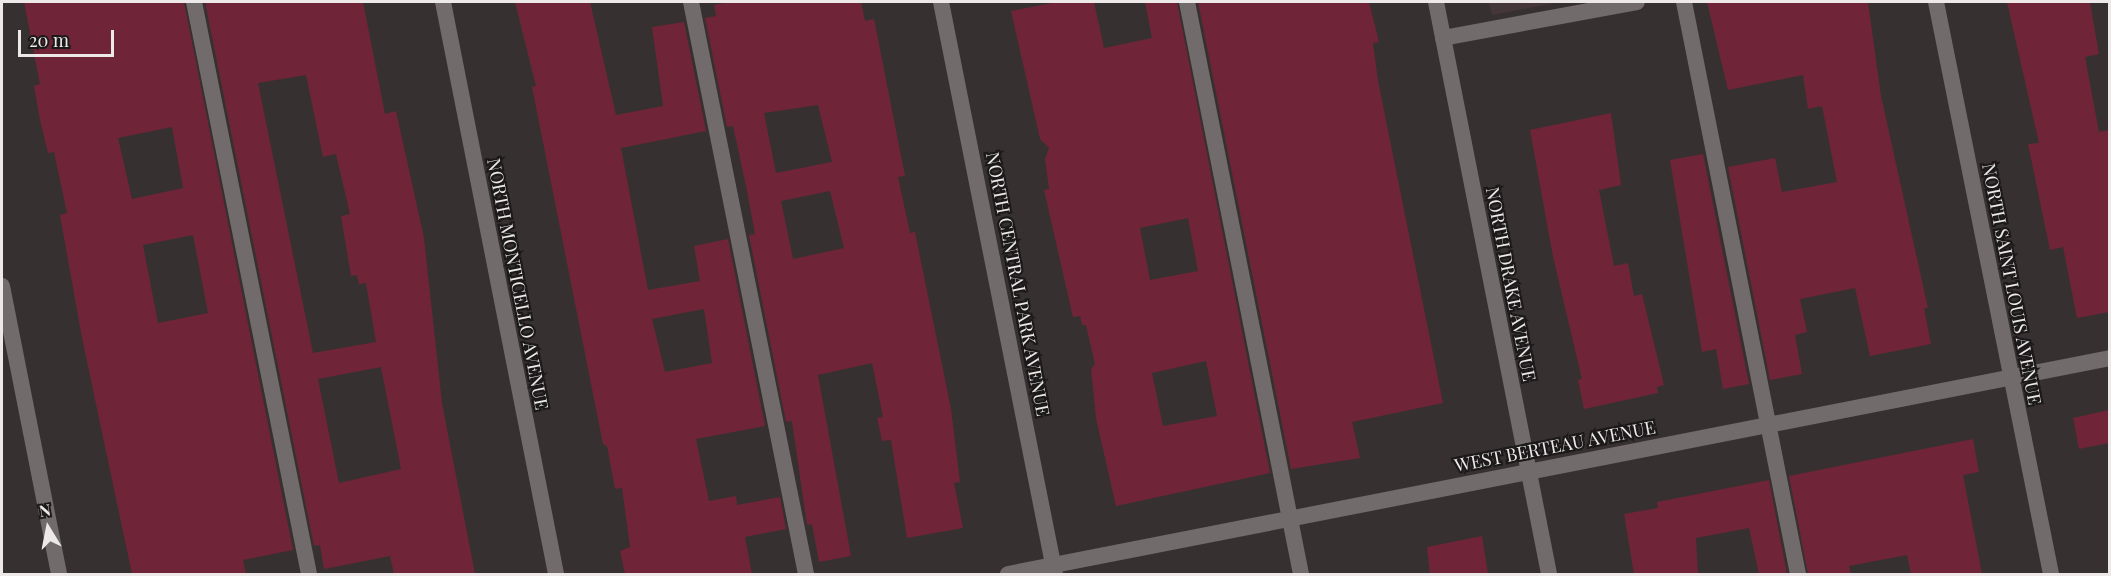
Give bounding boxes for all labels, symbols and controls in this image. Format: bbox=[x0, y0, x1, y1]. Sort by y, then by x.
scale bar bbox=[21, 18, 117, 56]
text: 20 m bbox=[29, 28, 69, 52]
street label: NORTH CENTRAL PARK AVENUE bbox=[982, 150, 1054, 418]
street label: NORTH MONTICELLO AVENUE bbox=[483, 156, 553, 412]
street label: NORTH SAINT LOUIS AVENUE bbox=[1978, 161, 2046, 407]
street label: NORTH DRAKE AVENUE bbox=[1482, 185, 1540, 383]
street label: WEST BERTEAU AVENUE bbox=[1452, 416, 1658, 476]
north arrow bbox=[18, 498, 78, 558]
text: N bbox=[37, 498, 52, 521]

